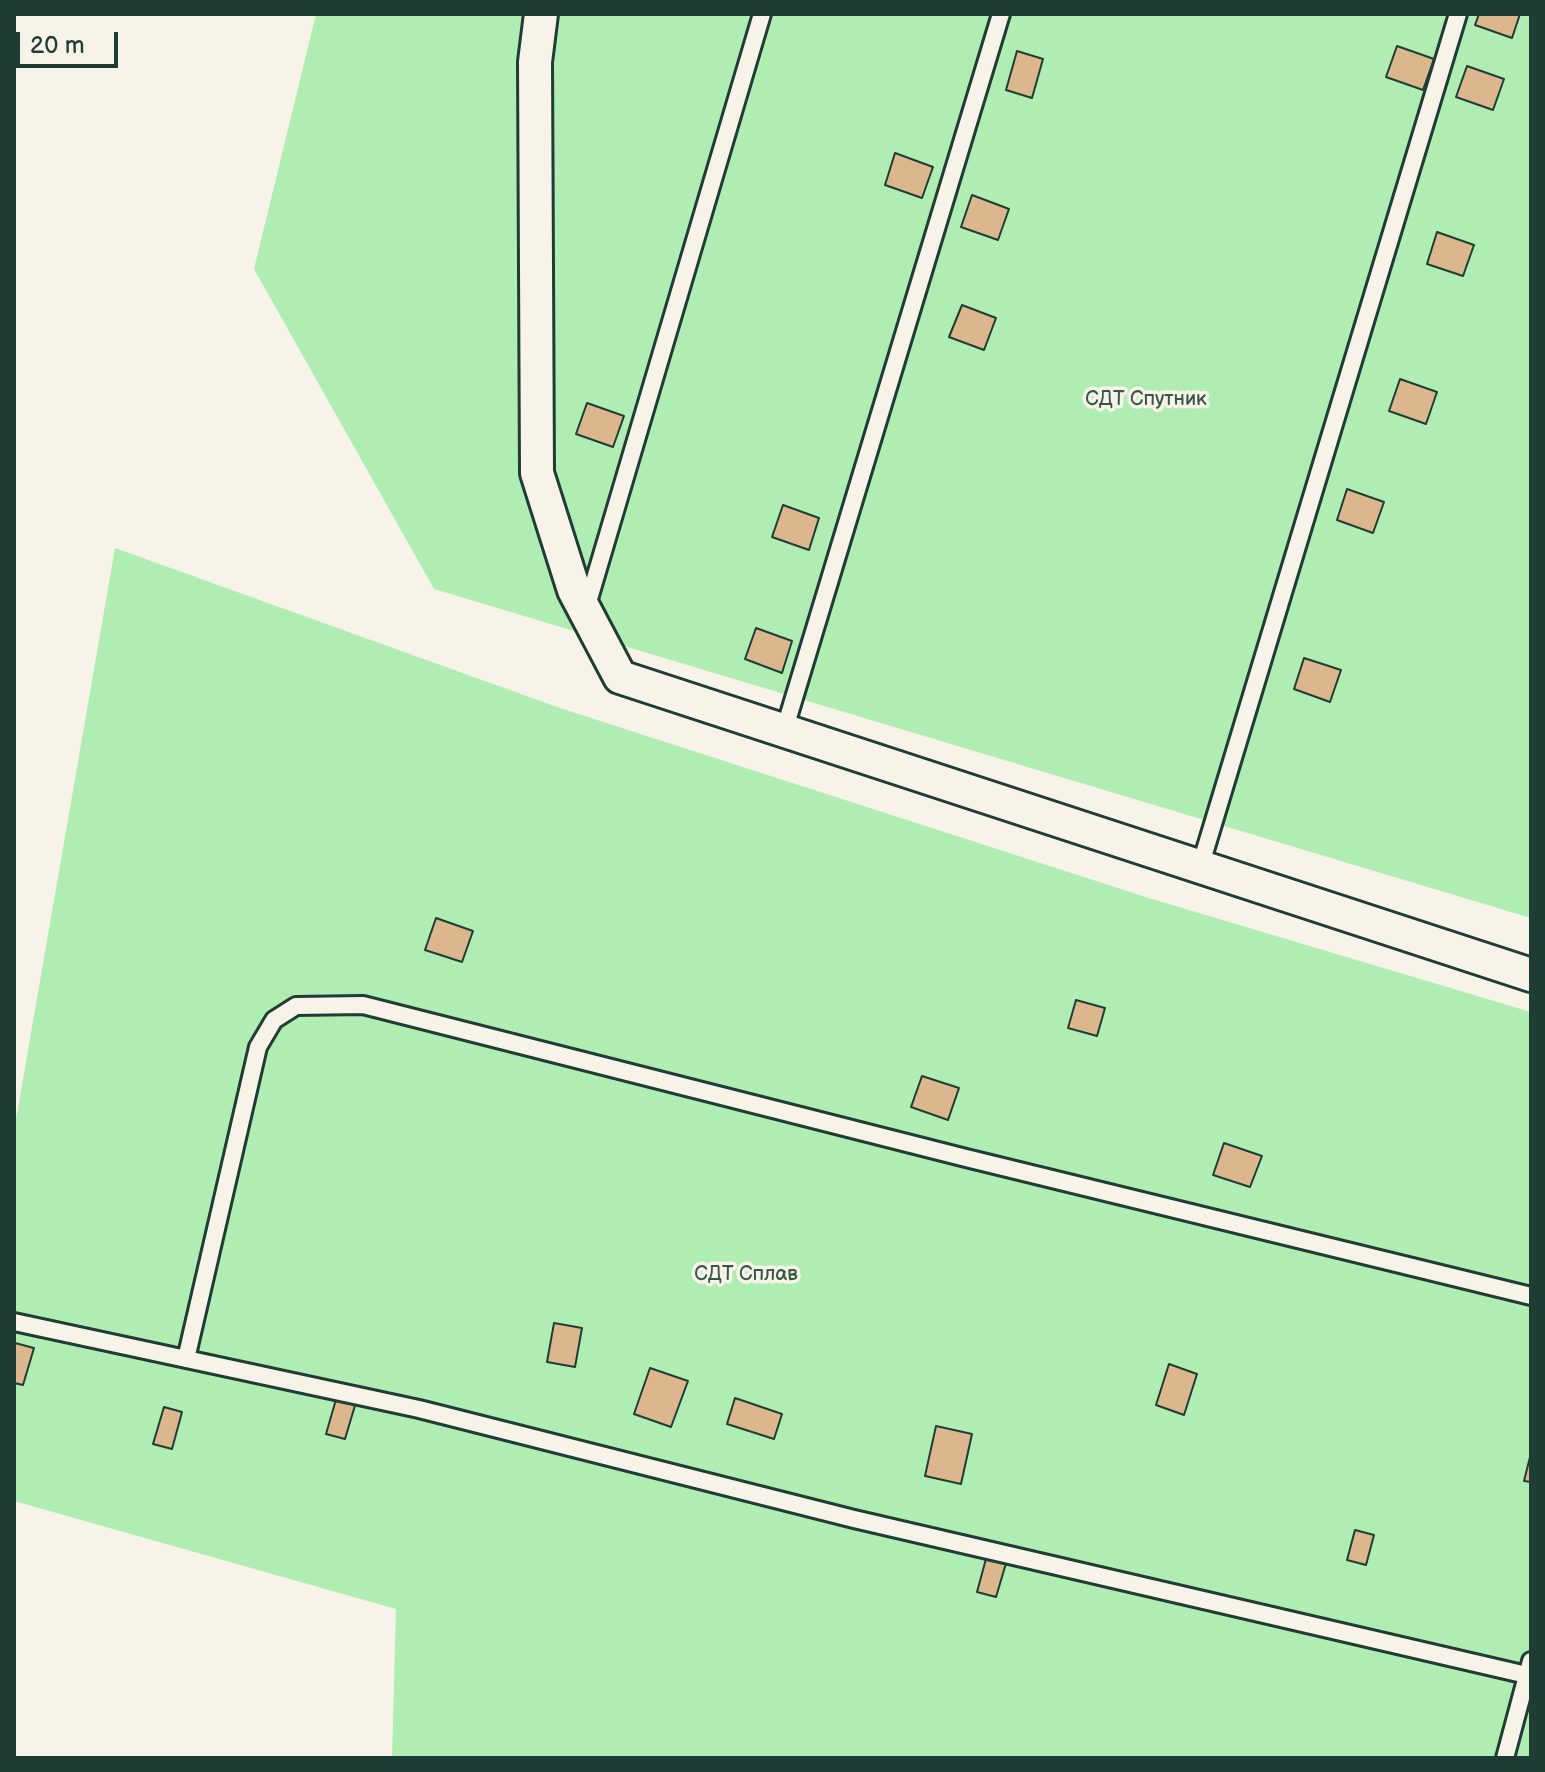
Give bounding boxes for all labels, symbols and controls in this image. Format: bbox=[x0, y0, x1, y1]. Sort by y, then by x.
scale bar bbox=[20, 16, 122, 66]
text: 20 m bbox=[30, 31, 85, 60]
park label: СДТ Спутник bbox=[1085, 388, 1207, 412]
park label: СДТ Сплав bbox=[694, 1263, 798, 1287]

